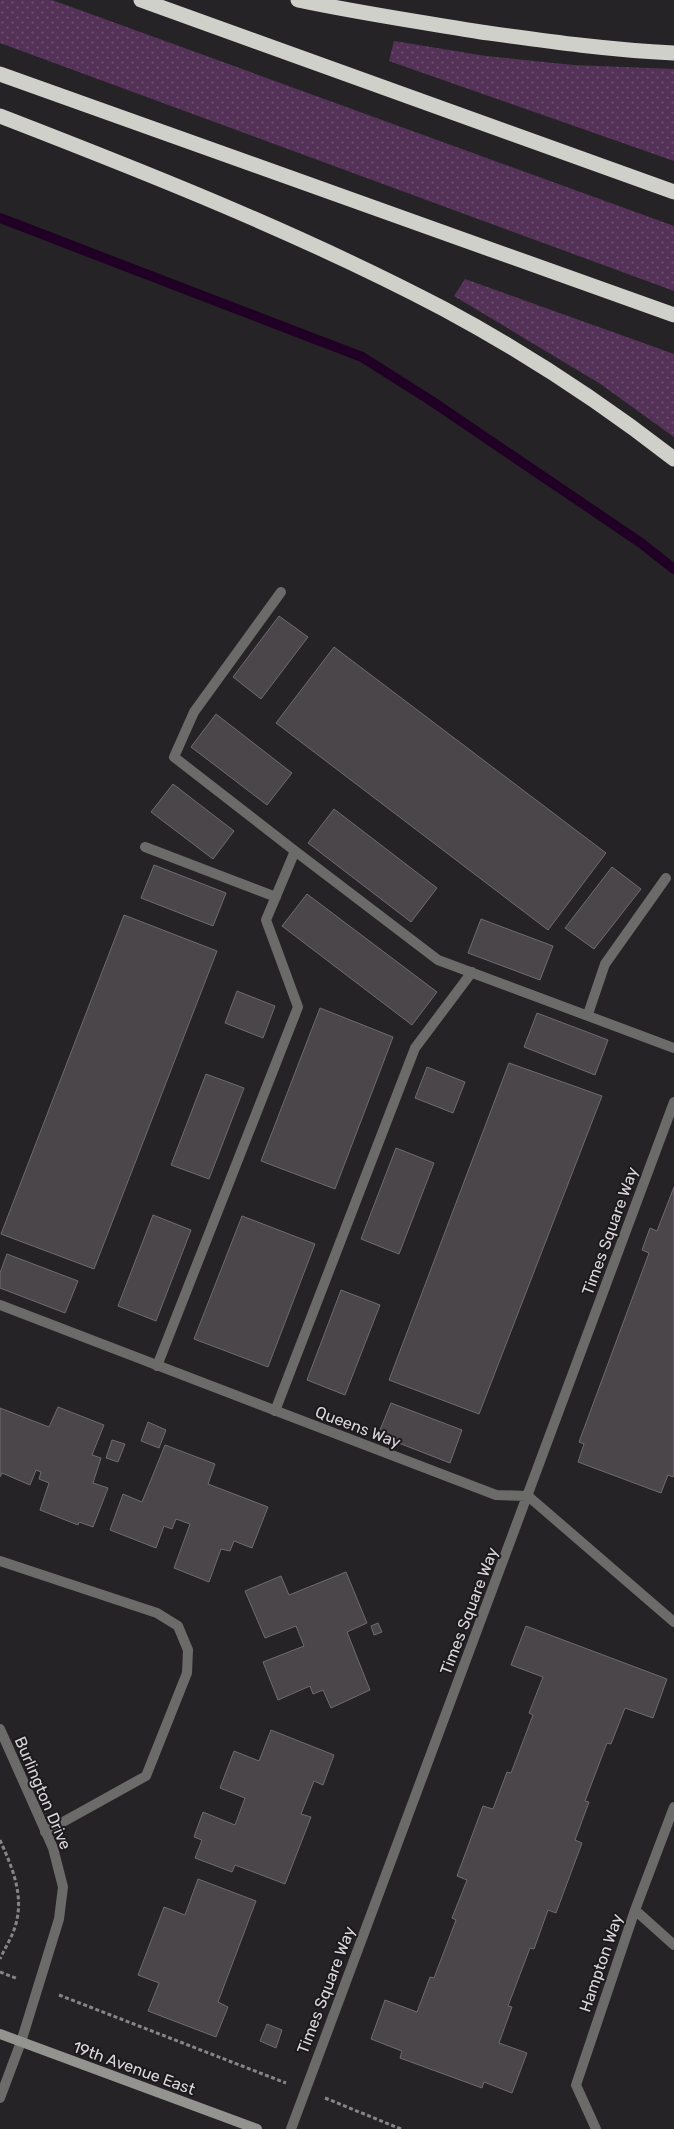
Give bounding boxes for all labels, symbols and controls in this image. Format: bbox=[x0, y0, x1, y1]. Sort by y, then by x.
street label: Times Square Way bbox=[578, 1164, 642, 1298]
street label: Queens Way bbox=[313, 1402, 403, 1452]
street label: Times Square Way bbox=[436, 1545, 502, 1677]
street label: Burlington Drive bbox=[11, 1734, 75, 1852]
street label: Hampton Way bbox=[575, 1911, 627, 2015]
street label: Times Square Way bbox=[293, 1924, 359, 2056]
street label: 19th Avenue East bbox=[70, 2037, 198, 2099]

